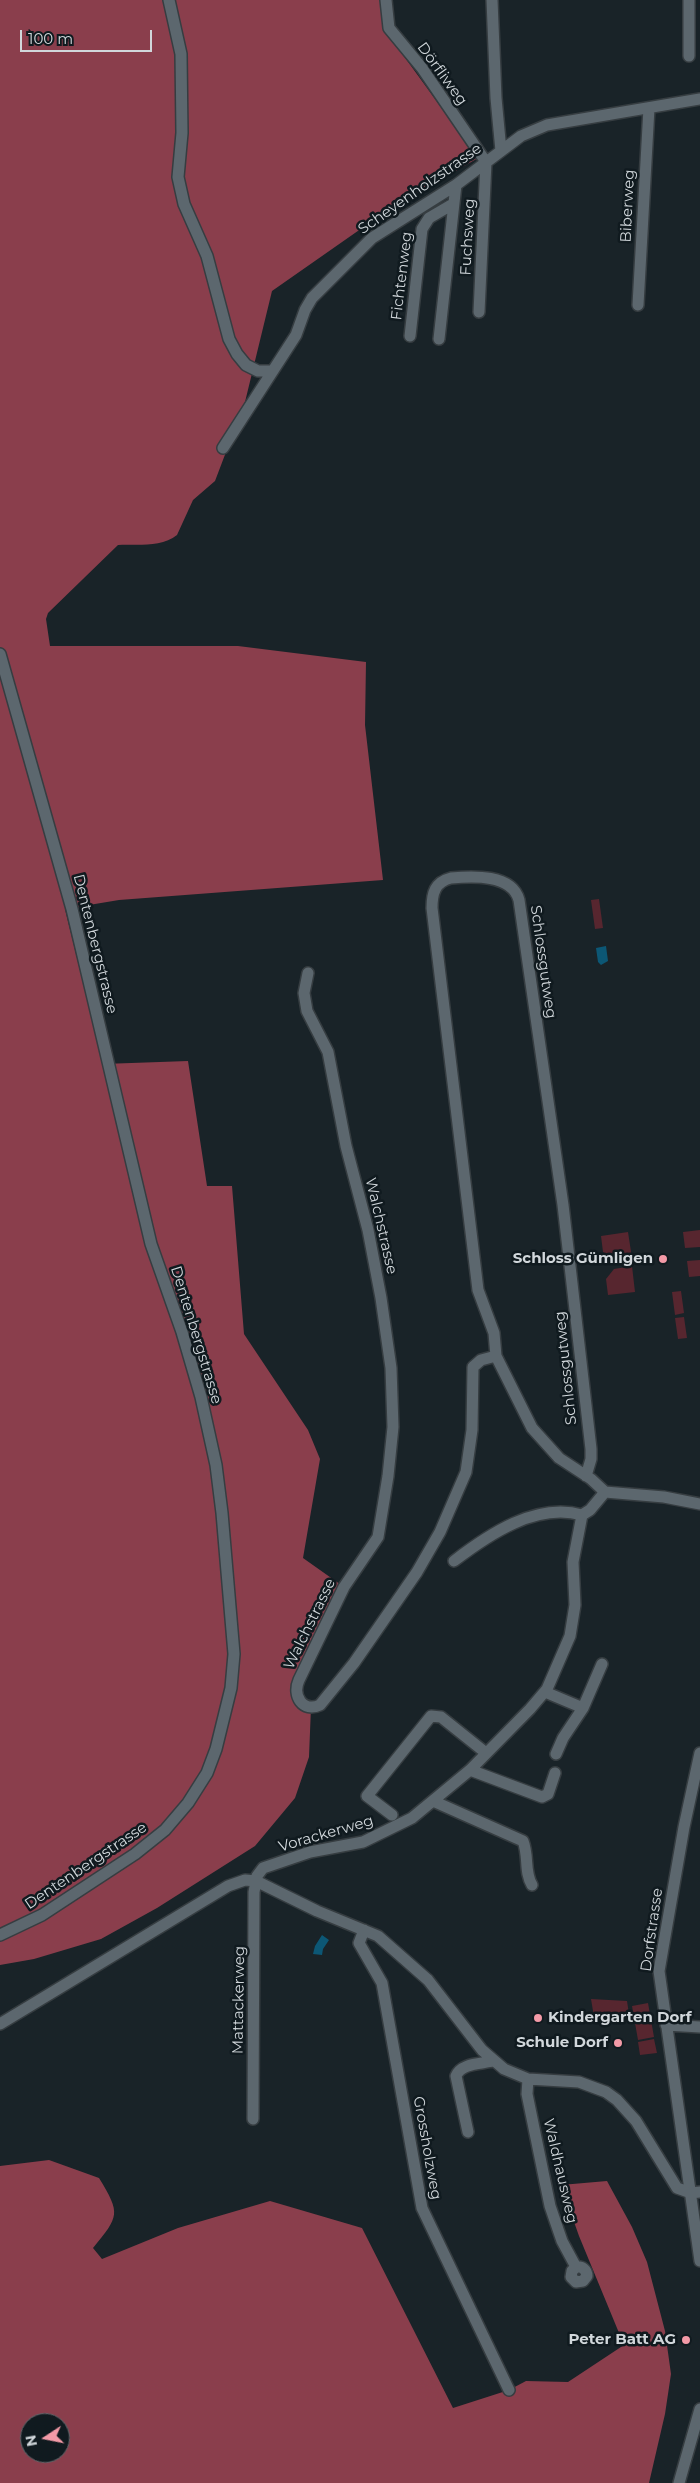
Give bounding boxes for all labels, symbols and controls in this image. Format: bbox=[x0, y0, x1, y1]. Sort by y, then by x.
scale bar bbox=[22, 20, 155, 52]
text: 100 m bbox=[28, 29, 73, 48]
street label: Dörfliweg bbox=[413, 39, 471, 109]
street label: Scheyenholzstrasse bbox=[355, 140, 485, 238]
street label: Biberweg bbox=[617, 169, 639, 243]
street label: Fuchsweg bbox=[457, 198, 479, 276]
street label: Fichtenweg bbox=[388, 231, 416, 321]
street label: Dentenbergstrasse bbox=[69, 872, 121, 1016]
street label: Schlossgutweg bbox=[526, 904, 560, 1020]
street label: Walchstrasse bbox=[361, 1176, 401, 1276]
place label: Schloss Gümligen bbox=[513, 1250, 653, 1268]
marker: Schloss Gümligen bbox=[657, 1253, 669, 1265]
street label: Dentenbergstrasse bbox=[166, 1264, 226, 1406]
street label: Schlossgutweg bbox=[551, 1310, 581, 1426]
street label: Walchstrasse bbox=[280, 1576, 340, 1672]
street label: Vorackerweg bbox=[276, 1812, 376, 1856]
street label: Dentenbergstrasse bbox=[22, 1818, 150, 1914]
street label: Dorfstrasse bbox=[637, 1887, 667, 1973]
street label: Mattackerweg bbox=[229, 1946, 249, 2054]
place label: Kindergarten Dorf bbox=[548, 2009, 691, 2027]
marker: Kindergarten Dorf bbox=[532, 2012, 544, 2024]
place label: Schule Dorf bbox=[516, 2034, 608, 2052]
marker: Schule Dorf bbox=[612, 2037, 624, 2049]
street label: Grossholzweg bbox=[409, 2095, 445, 2201]
street label: Waldhausweg bbox=[539, 2117, 581, 2225]
place label: Peter Batt AG bbox=[569, 2331, 676, 2349]
marker: Peter Batt AG bbox=[680, 2334, 692, 2346]
north arrow bbox=[20, 2413, 70, 2463]
text: N bbox=[21, 2433, 41, 2448]

